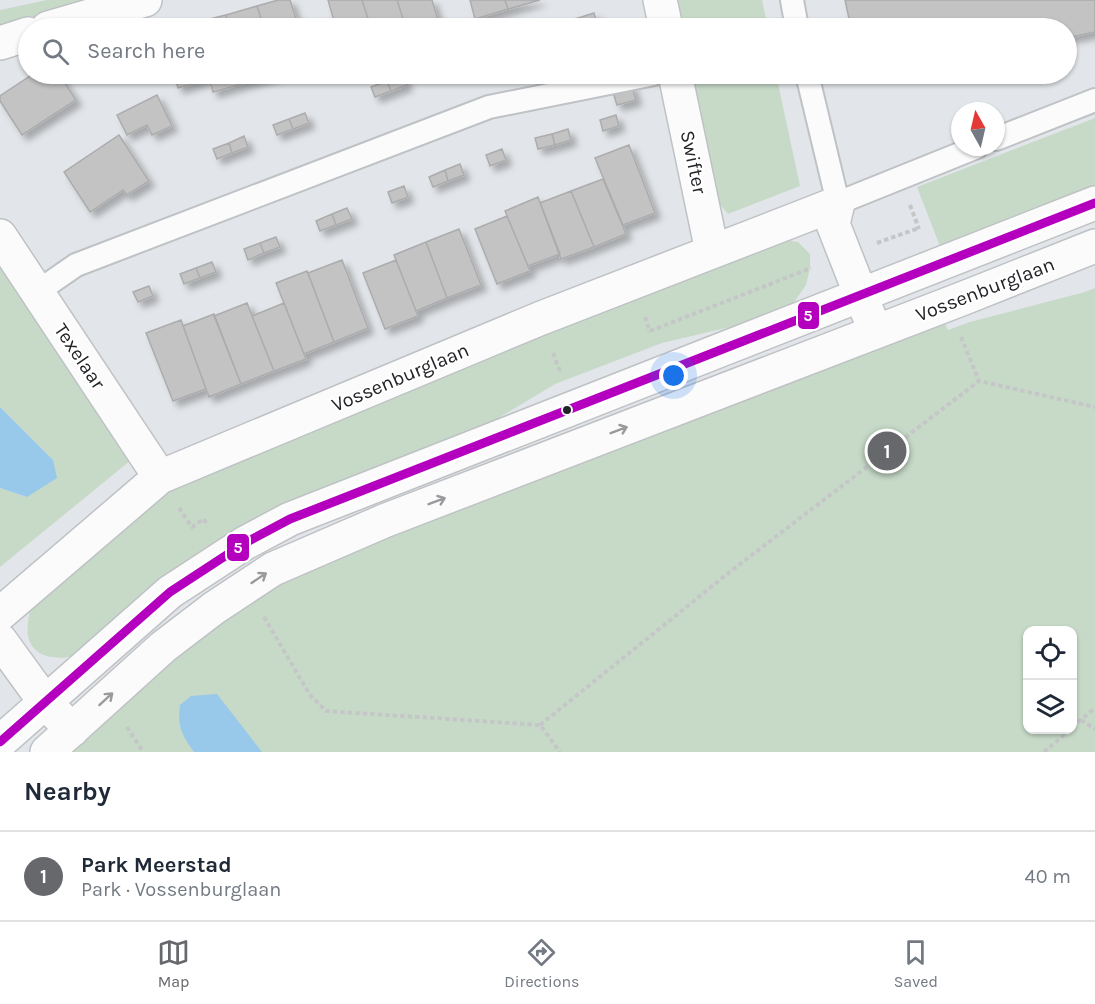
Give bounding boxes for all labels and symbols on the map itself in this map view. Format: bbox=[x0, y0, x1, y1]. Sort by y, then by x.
north arrow bbox=[951, 102, 1005, 156]
street label: Swifter bbox=[676, 128, 712, 197]
street label: Vossenburglaan bbox=[913, 252, 1058, 326]
line badge: 5 bbox=[797, 301, 820, 330]
text: 5 bbox=[803, 306, 813, 325]
street label: Texelaar bbox=[49, 319, 110, 394]
street label: Vossenburglaan bbox=[328, 338, 472, 417]
your location bbox=[659, 361, 688, 390]
unlabelled marker bbox=[561, 404, 573, 416]
one-way arrow bbox=[609, 424, 628, 435]
pin: 1 bbox=[868, 428, 906, 474]
one-way arrow bbox=[427, 494, 446, 505]
line badge: 5 bbox=[226, 533, 250, 562]
text: 5 bbox=[233, 538, 243, 557]
one-way arrow bbox=[250, 572, 267, 584]
one-way arrow bbox=[98, 692, 113, 706]

